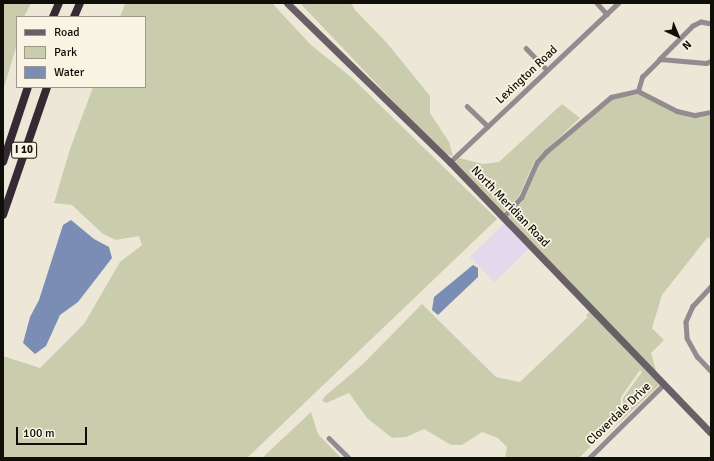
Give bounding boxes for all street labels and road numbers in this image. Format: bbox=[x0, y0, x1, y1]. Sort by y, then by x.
street label: Lexington Road bbox=[493, 43, 561, 107]
road number: I 10 bbox=[11, 141, 37, 159]
street label: North Meridian Road bbox=[468, 164, 552, 250]
street label: Cloverdale Drive bbox=[584, 380, 654, 448]

